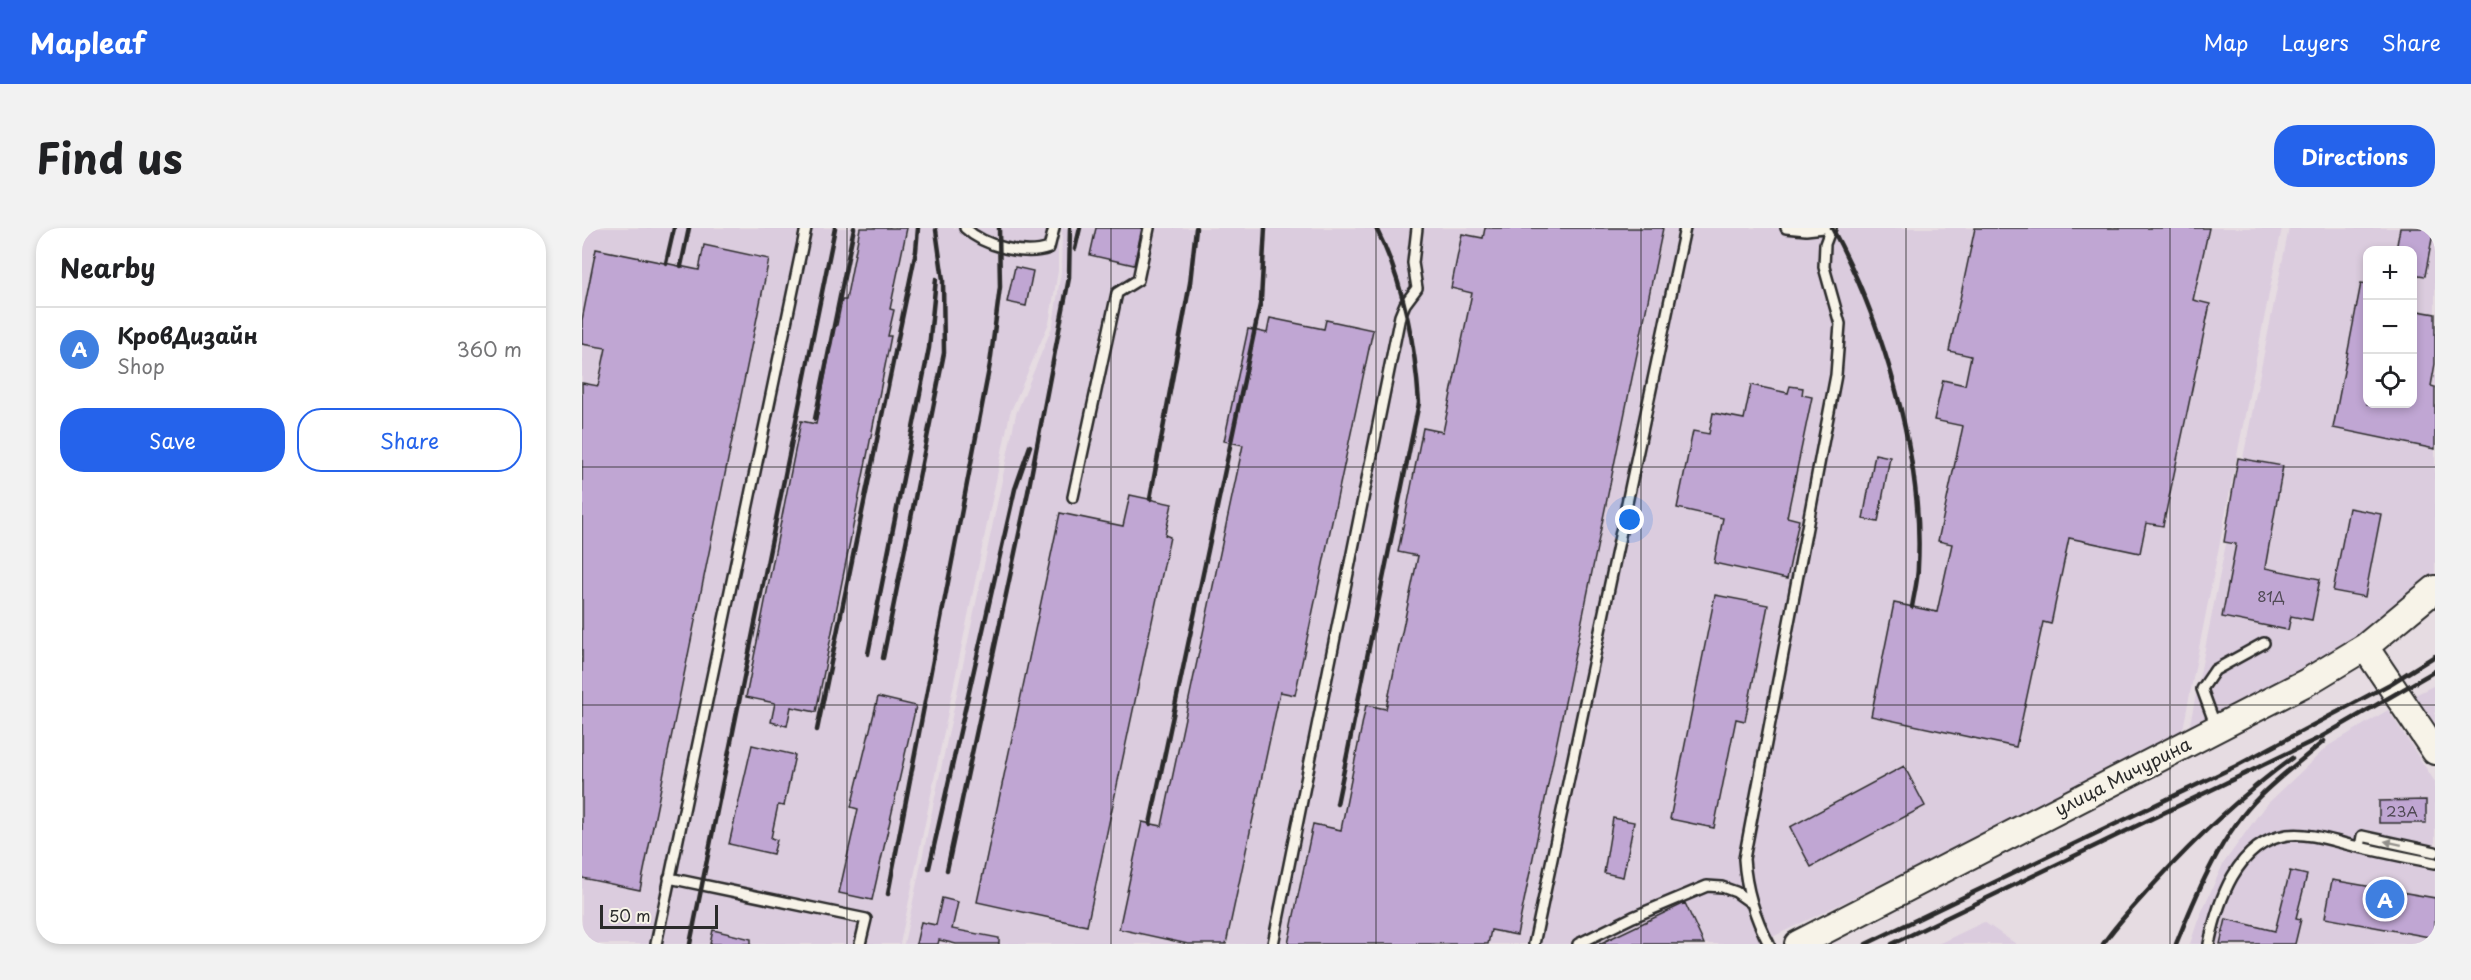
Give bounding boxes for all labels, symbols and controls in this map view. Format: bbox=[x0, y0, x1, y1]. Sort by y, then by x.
text: Mapleaf bbox=[30, 21, 146, 64]
text: Map bbox=[2204, 26, 2248, 58]
text: Layers bbox=[2281, 26, 2349, 58]
text: Share bbox=[2382, 26, 2441, 58]
text: Find us bbox=[36, 125, 183, 188]
button: Directions bbox=[2274, 125, 2435, 187]
map controls bbox=[2363, 246, 2417, 408]
button: + bbox=[2363, 246, 2417, 300]
text: Nearby bbox=[60, 248, 155, 287]
button: − bbox=[2363, 300, 2417, 354]
text: КровДизайн bbox=[117, 318, 258, 351]
text: A bbox=[72, 334, 87, 364]
text: 360 m bbox=[456, 334, 522, 364]
text: Shop bbox=[117, 351, 165, 381]
button: locate bbox=[2363, 354, 2417, 408]
button: Save bbox=[60, 408, 285, 472]
button: Share bbox=[297, 408, 522, 472]
your location bbox=[1615, 505, 1644, 534]
house number: 81Д bbox=[2257, 584, 2285, 607]
street label: улица Мичурина bbox=[2049, 729, 2196, 822]
house number: 23А bbox=[2386, 799, 2418, 822]
one-way arrow bbox=[2384, 838, 2403, 847]
pin: A bbox=[2366, 876, 2404, 922]
scale bar bbox=[600, 902, 718, 930]
text: 50 m bbox=[609, 903, 650, 927]

